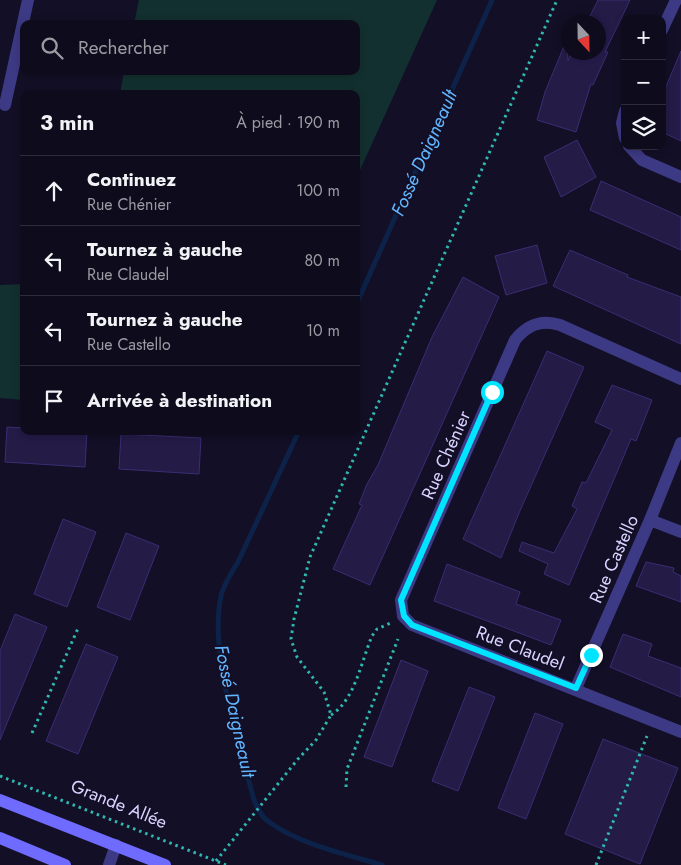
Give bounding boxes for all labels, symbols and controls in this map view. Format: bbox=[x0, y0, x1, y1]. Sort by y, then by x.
north arrow bbox=[561, 15, 606, 60]
map controls bbox=[621, 15, 666, 150]
button: + bbox=[621, 15, 666, 60]
search box bbox=[20, 20, 360, 75]
icon: search bbox=[38, 34, 66, 62]
text: Rechercher bbox=[78, 34, 169, 61]
button: − bbox=[621, 60, 666, 105]
water label: Fossé Daigneault bbox=[384, 84, 464, 220]
button: layers bbox=[621, 105, 666, 150]
text: 3 min bbox=[40, 108, 94, 138]
text: À pied · 190 m bbox=[236, 111, 340, 134]
text: Continuez bbox=[87, 166, 176, 193]
icon: ahead bbox=[40, 177, 68, 205]
text: 100 m bbox=[296, 179, 340, 202]
text: Rue Chénier bbox=[87, 193, 171, 216]
text: Tournez à gauche bbox=[87, 236, 243, 263]
icon: left bbox=[40, 247, 68, 275]
text: 80 m bbox=[304, 249, 340, 272]
text: Rue Claudel bbox=[87, 263, 169, 286]
text: Tournez à gauche bbox=[87, 306, 243, 333]
icon: left bbox=[40, 317, 68, 345]
text: 10 m bbox=[306, 319, 340, 342]
text: Rue Castello bbox=[87, 333, 171, 356]
route start bbox=[481, 381, 504, 404]
icon: arrive bbox=[40, 387, 68, 415]
text: Arrivée à destination bbox=[87, 387, 272, 414]
street label: Rue Chénier bbox=[415, 406, 477, 504]
street label: Rue Castello bbox=[583, 511, 645, 607]
street label: Rue Claudel bbox=[472, 619, 568, 677]
water label: Fossé Daigneault bbox=[208, 642, 263, 781]
route end bbox=[580, 644, 603, 667]
street label: Grande Allée bbox=[67, 773, 171, 835]

